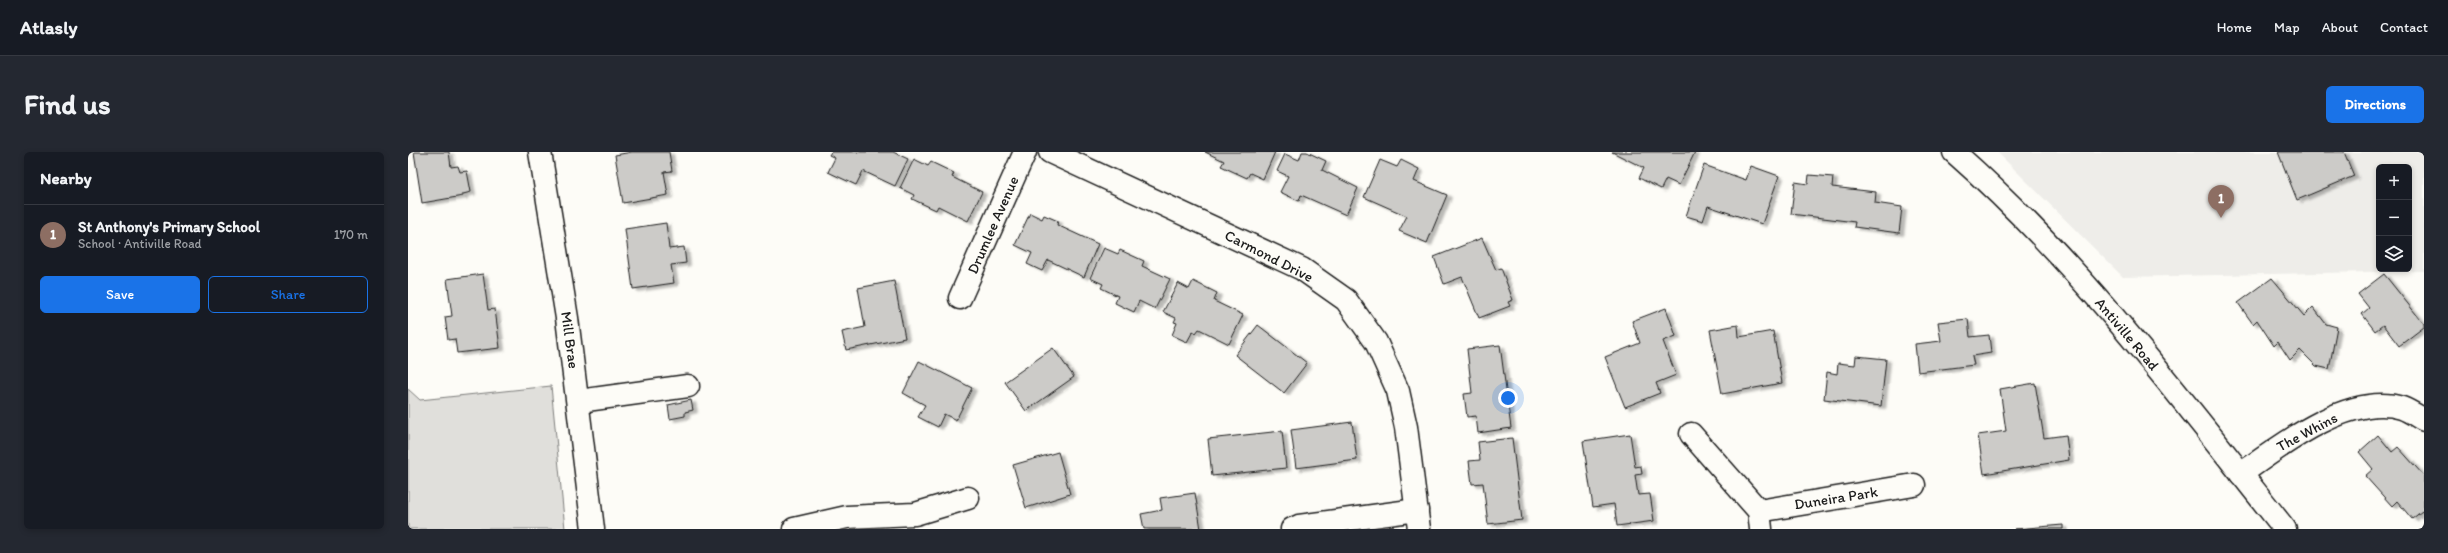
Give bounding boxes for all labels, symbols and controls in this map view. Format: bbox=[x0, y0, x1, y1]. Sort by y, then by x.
text: Atlasly bbox=[20, 16, 77, 39]
text: Home bbox=[2217, 19, 2252, 36]
text: Map bbox=[2274, 19, 2300, 36]
text: About bbox=[2322, 19, 2358, 36]
text: Contact bbox=[2380, 19, 2428, 36]
button: Directions bbox=[2326, 86, 2424, 123]
text: Find us bbox=[24, 87, 111, 121]
map controls bbox=[2376, 164, 2412, 272]
button: + bbox=[2376, 164, 2412, 200]
text: Nearby bbox=[40, 168, 92, 188]
street label: Drumlee Avenue bbox=[963, 173, 1023, 277]
pin: 1 bbox=[2208, 185, 2234, 218]
button: − bbox=[2376, 200, 2412, 236]
text: St Anthony's Primary School bbox=[78, 218, 260, 236]
street label: Carmond Drive bbox=[1222, 226, 1316, 286]
text: 1 bbox=[50, 227, 56, 242]
text: 170 m bbox=[334, 227, 368, 242]
text: School · Antiville Road bbox=[78, 236, 202, 251]
button: layers bbox=[2376, 236, 2412, 272]
button: Save bbox=[40, 276, 200, 313]
button: Share bbox=[208, 276, 368, 313]
street label: Antiville Road bbox=[2091, 294, 2163, 374]
street label: Mill Brae bbox=[557, 310, 583, 370]
your location bbox=[1498, 388, 1518, 408]
street label: The Whins bbox=[2273, 408, 2341, 456]
street label: Duneira Park bbox=[1793, 482, 1879, 513]

